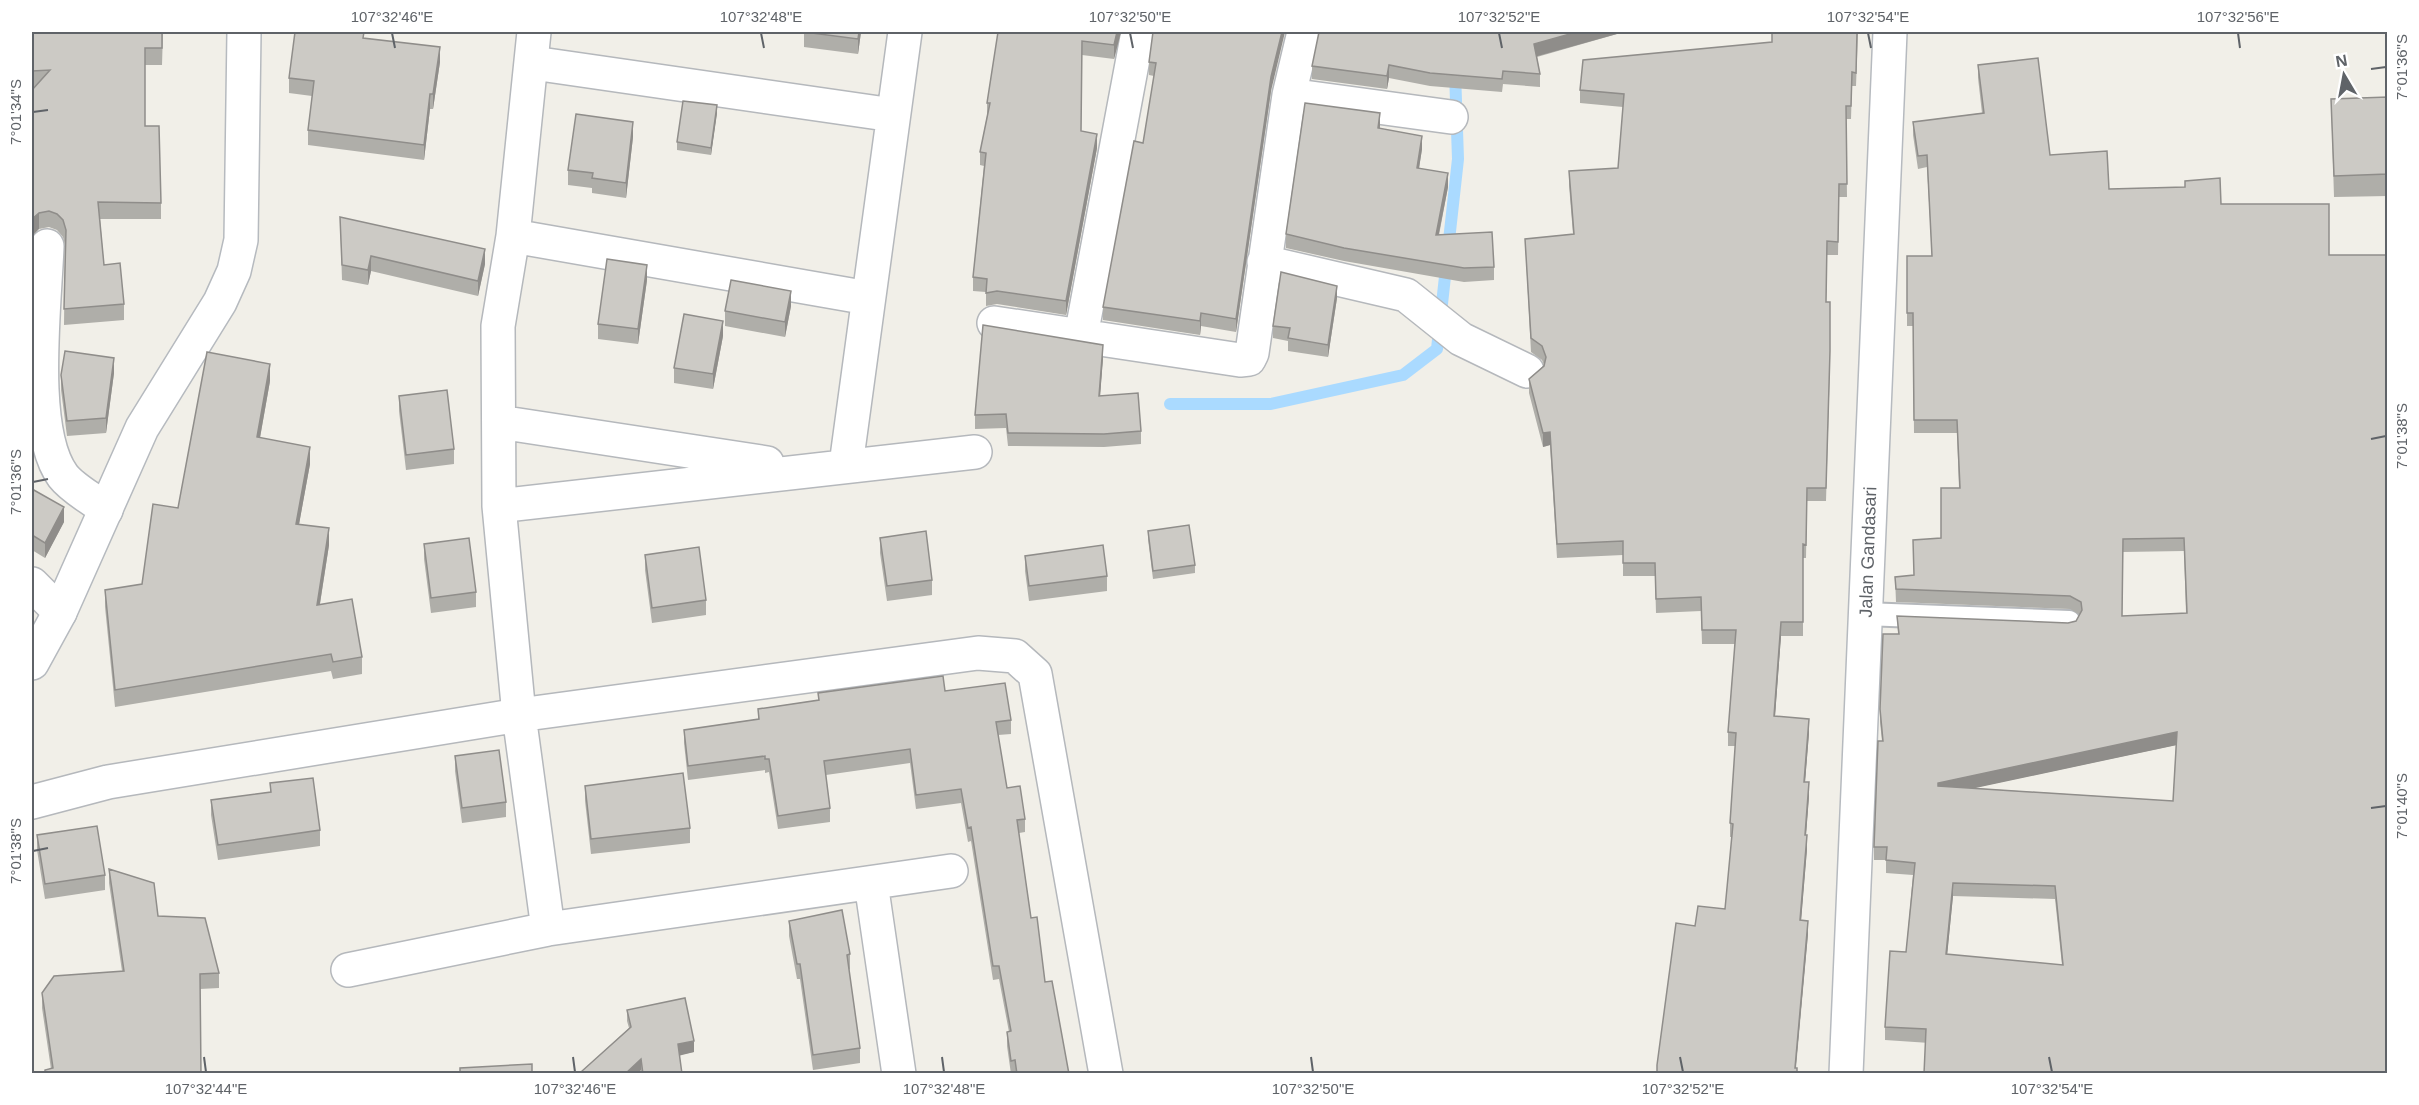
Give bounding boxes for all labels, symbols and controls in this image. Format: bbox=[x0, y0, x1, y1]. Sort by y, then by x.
text: 107°32'46"E bbox=[351, 8, 433, 25]
text: 107°32'48"E bbox=[720, 8, 802, 25]
text: 107°32'50"E bbox=[1089, 8, 1171, 25]
text: 107°32'52"E bbox=[1458, 8, 1540, 25]
text: 107°32'54"E bbox=[1827, 8, 1909, 25]
text: 107°32'56"E bbox=[2197, 8, 2279, 25]
text: 7°01'36"S bbox=[2393, 34, 2410, 100]
north arrow bbox=[2314, 45, 2374, 105]
text: N bbox=[2334, 51, 2349, 70]
text: 7°01'34"S bbox=[7, 79, 24, 145]
text: 7°01'38"S bbox=[2393, 403, 2410, 469]
text: 7°01'36"S bbox=[7, 449, 24, 515]
street label: Jalan Gandasari bbox=[1856, 486, 1880, 618]
text: 7°01'40"S bbox=[2393, 773, 2410, 839]
text: 7°01'38"S bbox=[7, 818, 24, 884]
text: 107°32'44"E bbox=[165, 1080, 247, 1097]
text: 107°32'46"E bbox=[534, 1080, 616, 1097]
text: 107°32'48"E bbox=[903, 1080, 985, 1097]
text: 107°32'50"E bbox=[1272, 1080, 1354, 1097]
text: 107°32'52"E bbox=[1642, 1080, 1724, 1097]
text: 107°32'54"E bbox=[2011, 1080, 2093, 1097]

